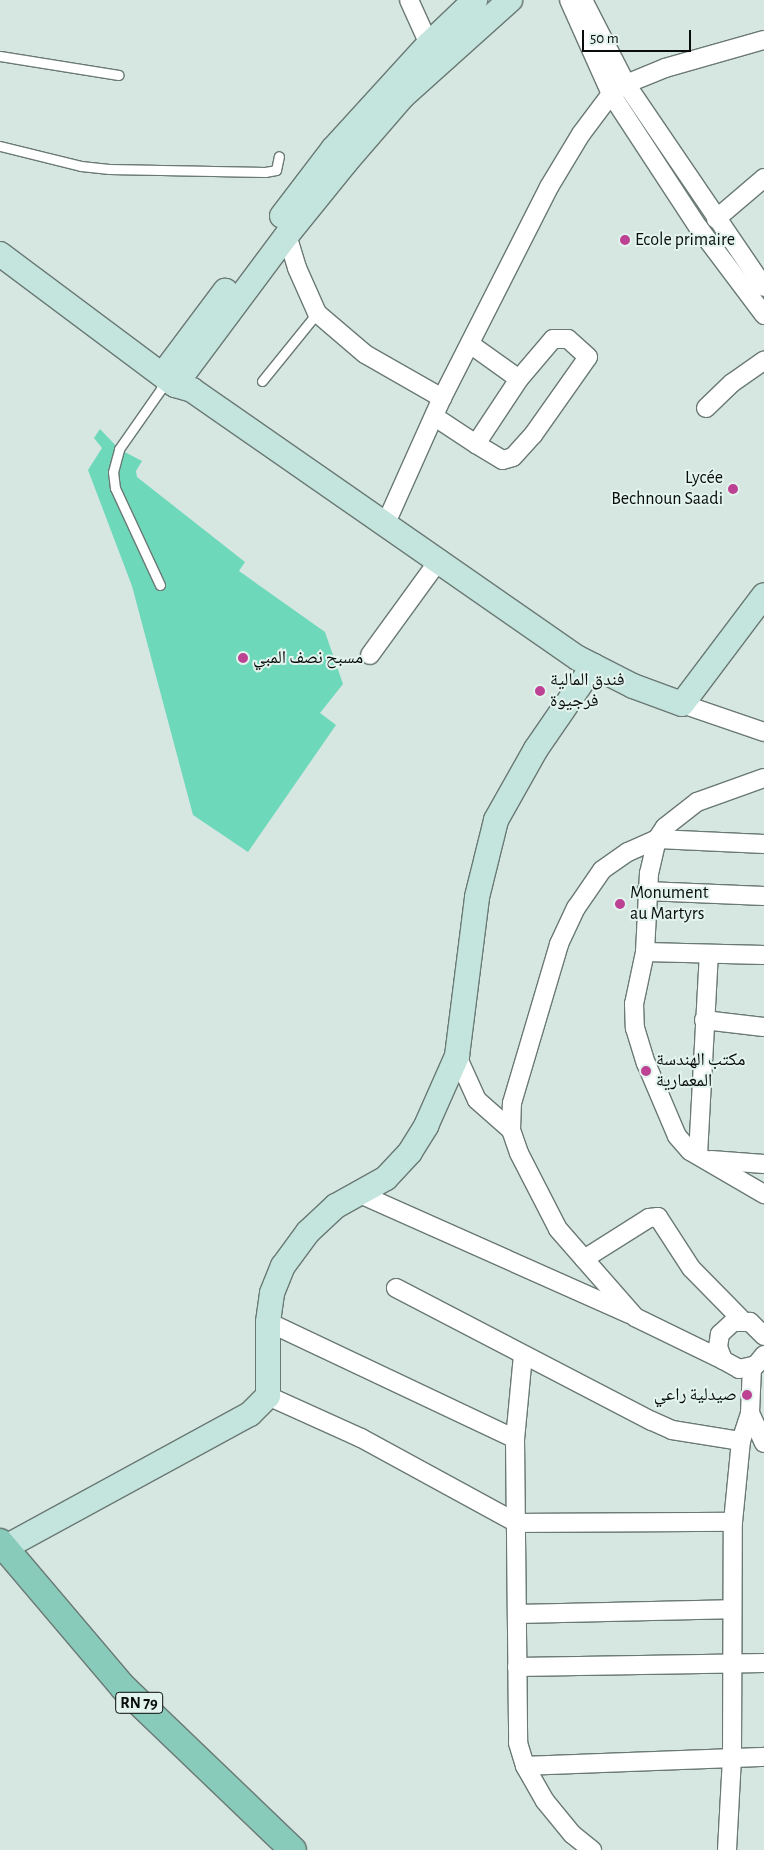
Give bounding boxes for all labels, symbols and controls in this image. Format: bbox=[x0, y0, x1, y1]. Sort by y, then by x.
scale bar bbox=[584, 20, 693, 52]
text: 50 m bbox=[590, 31, 619, 46]
place label: Ecole primaire bbox=[635, 229, 735, 251]
marker: Ecole primaire bbox=[619, 234, 631, 246]
place label: Lycée Bechnoun Saadi bbox=[611, 468, 723, 510]
marker: Lycée Bechnoun Saadi bbox=[727, 483, 739, 495]
place label: مسبح نصف المبي bbox=[253, 647, 363, 669]
marker: مسبح نصف المبي bbox=[237, 652, 249, 664]
place label: فندق المالية فرجيوة bbox=[550, 670, 624, 712]
marker: فندق المالية فرجيوة bbox=[534, 685, 546, 697]
place label: Monument au Martyrs bbox=[630, 883, 709, 926]
marker: Monument au Martyrs bbox=[614, 898, 626, 910]
place label: مكتب الهندسة المعمارية bbox=[656, 1050, 745, 1092]
marker: مكتب الهندسة المعمارية bbox=[640, 1065, 652, 1077]
place label: صيدلية راعي bbox=[654, 1384, 737, 1406]
marker: صيدلية راعي bbox=[741, 1389, 753, 1401]
road number: RN 79 bbox=[114, 1690, 164, 1716]

